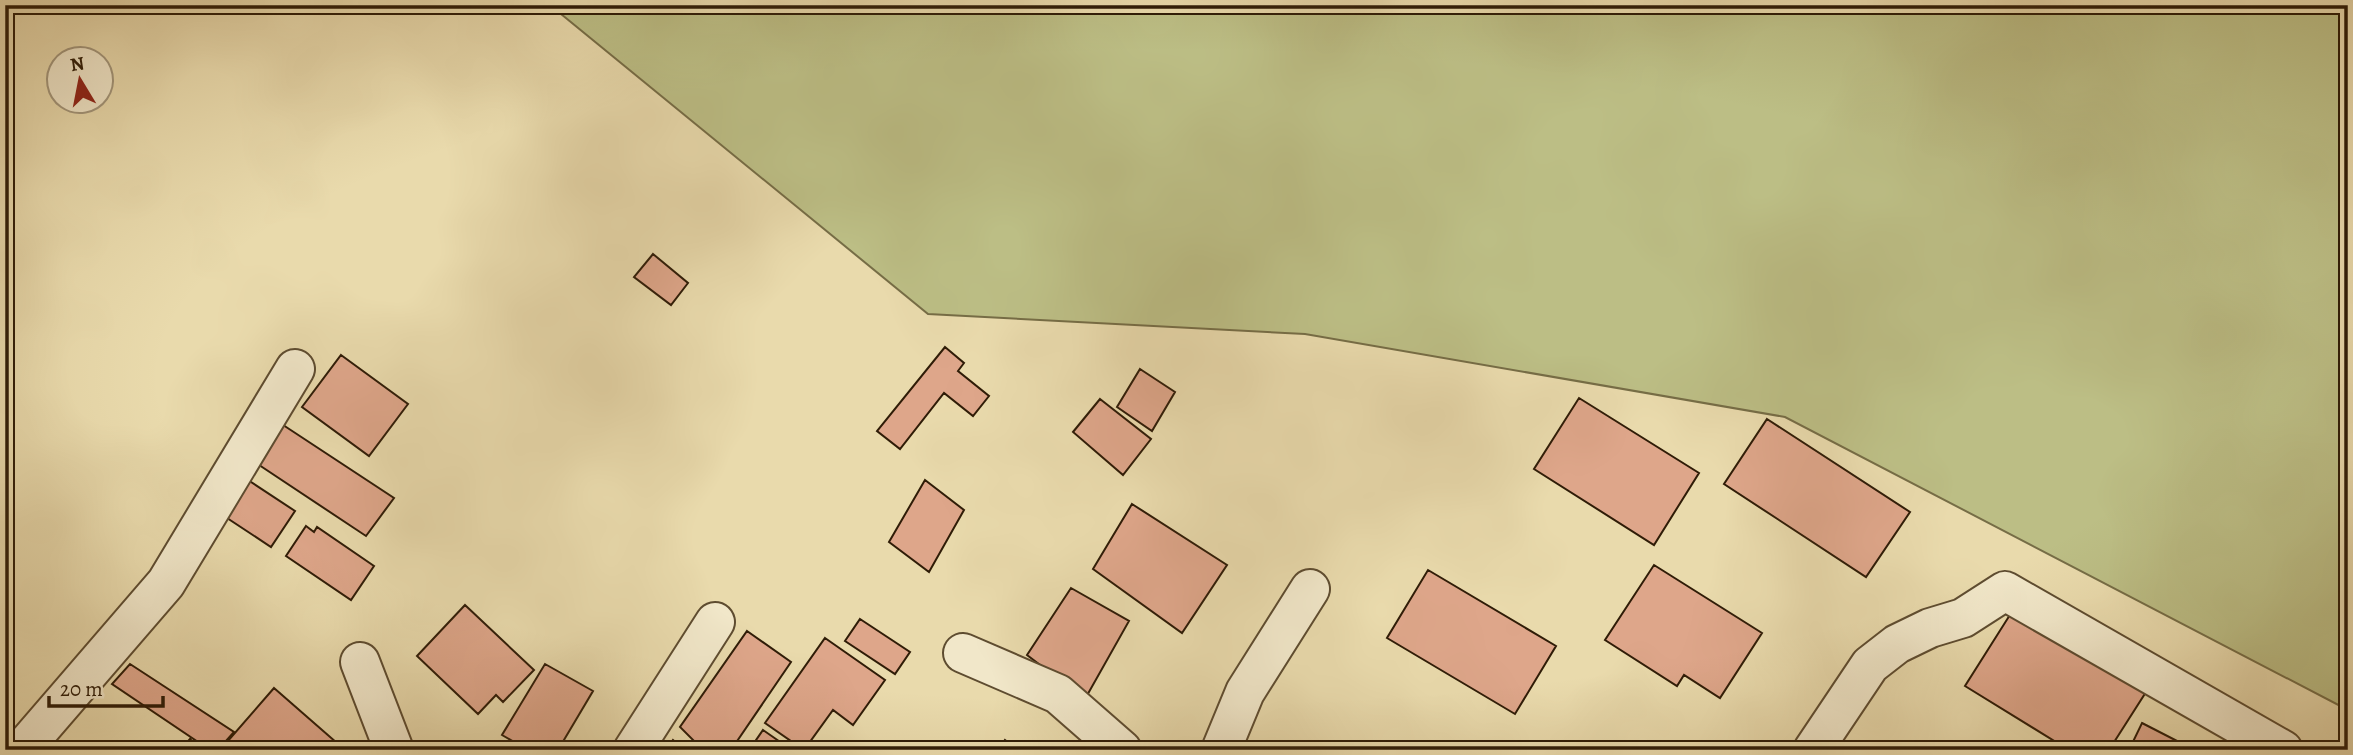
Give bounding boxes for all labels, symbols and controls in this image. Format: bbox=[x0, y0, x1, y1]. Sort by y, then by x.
north arrow bbox=[46, 46, 116, 116]
text: N bbox=[68, 50, 86, 78]
scale bar bbox=[49, 664, 163, 708]
text: 20 m bbox=[60, 675, 103, 703]

